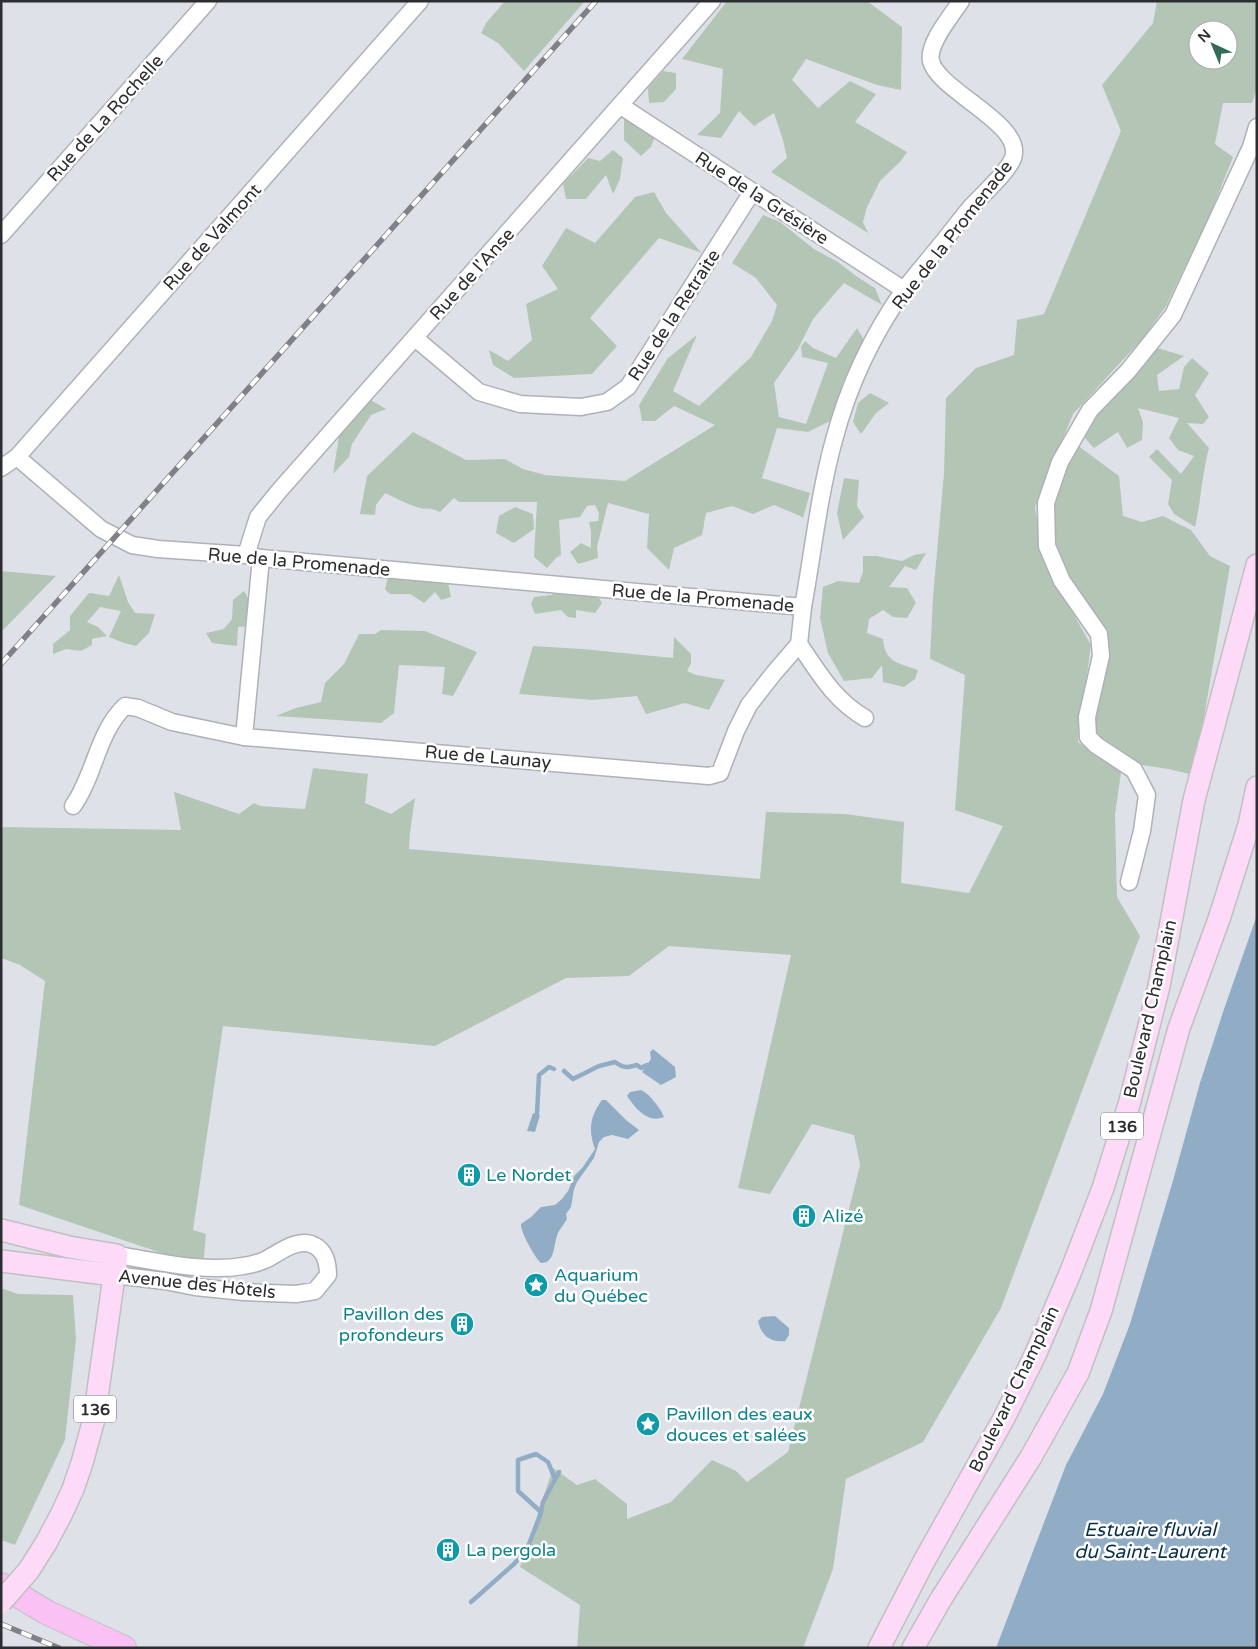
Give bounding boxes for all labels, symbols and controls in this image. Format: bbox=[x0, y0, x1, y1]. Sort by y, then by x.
north arrow bbox=[1188, 20, 1238, 70]
text: N bbox=[1194, 26, 1214, 46]
street label: Rue de La Rochelle bbox=[42, 50, 168, 186]
street label: Rue de la Grésière bbox=[691, 147, 833, 249]
street label: Rue de la Promenade bbox=[887, 156, 1017, 314]
street label: Rue de Valmont bbox=[158, 179, 266, 295]
street label: Rue de l'Anse bbox=[425, 223, 519, 325]
street label: Rue de la Retraite bbox=[623, 245, 725, 385]
street label: Rue de la Promenade bbox=[207, 543, 391, 581]
street label: Rue de la Promenade bbox=[611, 579, 795, 617]
street label: Rue de Launay bbox=[424, 741, 552, 774]
street label: Boulevard Champlain bbox=[1119, 918, 1181, 1100]
road number: 136 bbox=[1101, 1112, 1143, 1140]
building icon: Le Nordet bbox=[456, 1162, 482, 1188]
place label: Le Nordet bbox=[486, 1164, 572, 1186]
building icon: Alizé bbox=[791, 1203, 817, 1229]
place label: Alizé bbox=[822, 1205, 863, 1227]
place label: Aquarium du Québec bbox=[554, 1264, 648, 1307]
street label: Avenue des Hôtels bbox=[117, 1265, 277, 1303]
place icon: Aquarium du Québec bbox=[523, 1272, 549, 1298]
street label: Boulevard Champlain bbox=[964, 1302, 1064, 1476]
place label: Pavillon des profondeurs bbox=[339, 1303, 444, 1346]
building icon: Pavillon des profondeurs bbox=[449, 1311, 475, 1337]
road number: 136 bbox=[74, 1396, 116, 1422]
place label: Pavillon des eaux douces et salées bbox=[666, 1403, 813, 1446]
place icon: Pavillon des eaux douces et salées bbox=[635, 1411, 661, 1437]
water label: Estuaire fluvial du Saint-Laurent bbox=[1074, 1519, 1228, 1563]
building icon: La pergola bbox=[435, 1537, 461, 1563]
place label: La pergola bbox=[466, 1539, 556, 1561]

